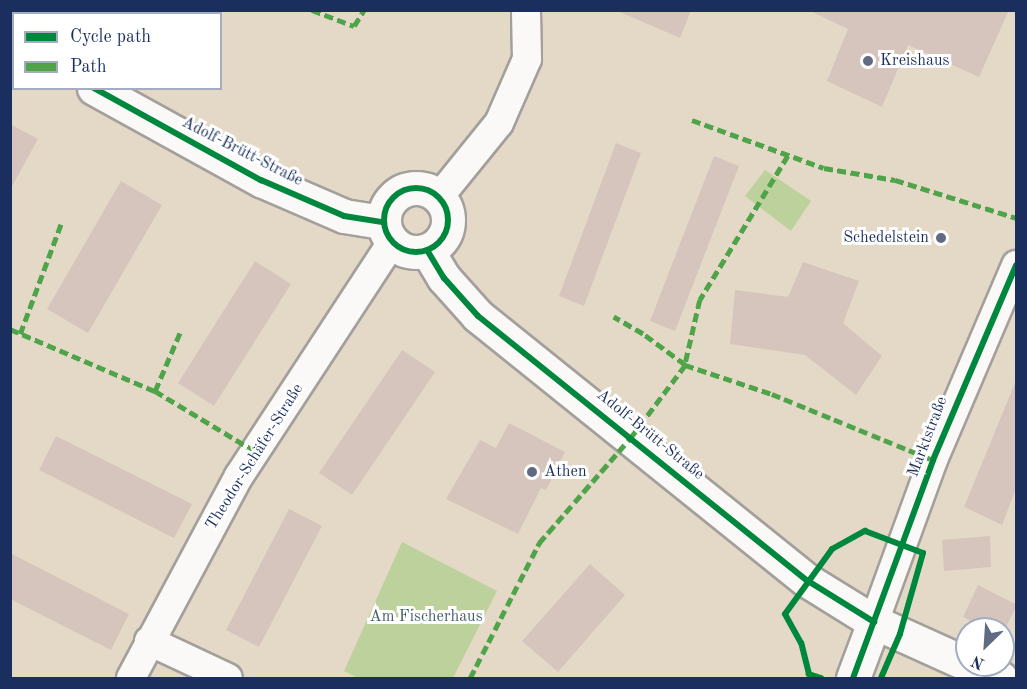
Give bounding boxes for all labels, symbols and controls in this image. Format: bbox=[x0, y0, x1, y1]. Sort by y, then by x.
legend bbox=[12, 12, 222, 90]
text: Cycle path bbox=[70, 28, 151, 46]
place label: Kreishaus bbox=[880, 51, 949, 71]
marker: Kreishaus bbox=[861, 54, 875, 68]
text: Path bbox=[70, 58, 106, 76]
street label: Adolf-Brütt-Straße bbox=[178, 113, 306, 191]
place label: Schedelstein bbox=[843, 228, 929, 248]
marker: Schedelstein bbox=[934, 231, 948, 245]
street label: Theodor-Schäfer-Straße bbox=[202, 380, 308, 534]
street label: Adolf-Brütt-Straße bbox=[592, 386, 708, 484]
street label: Marktstraße bbox=[904, 394, 952, 480]
place label: Athen bbox=[544, 462, 587, 482]
marker: Athen bbox=[525, 465, 539, 479]
park label: Am Fischerhaus bbox=[369, 607, 483, 627]
north arrow bbox=[955, 617, 1015, 677]
text: N bbox=[969, 652, 987, 671]

